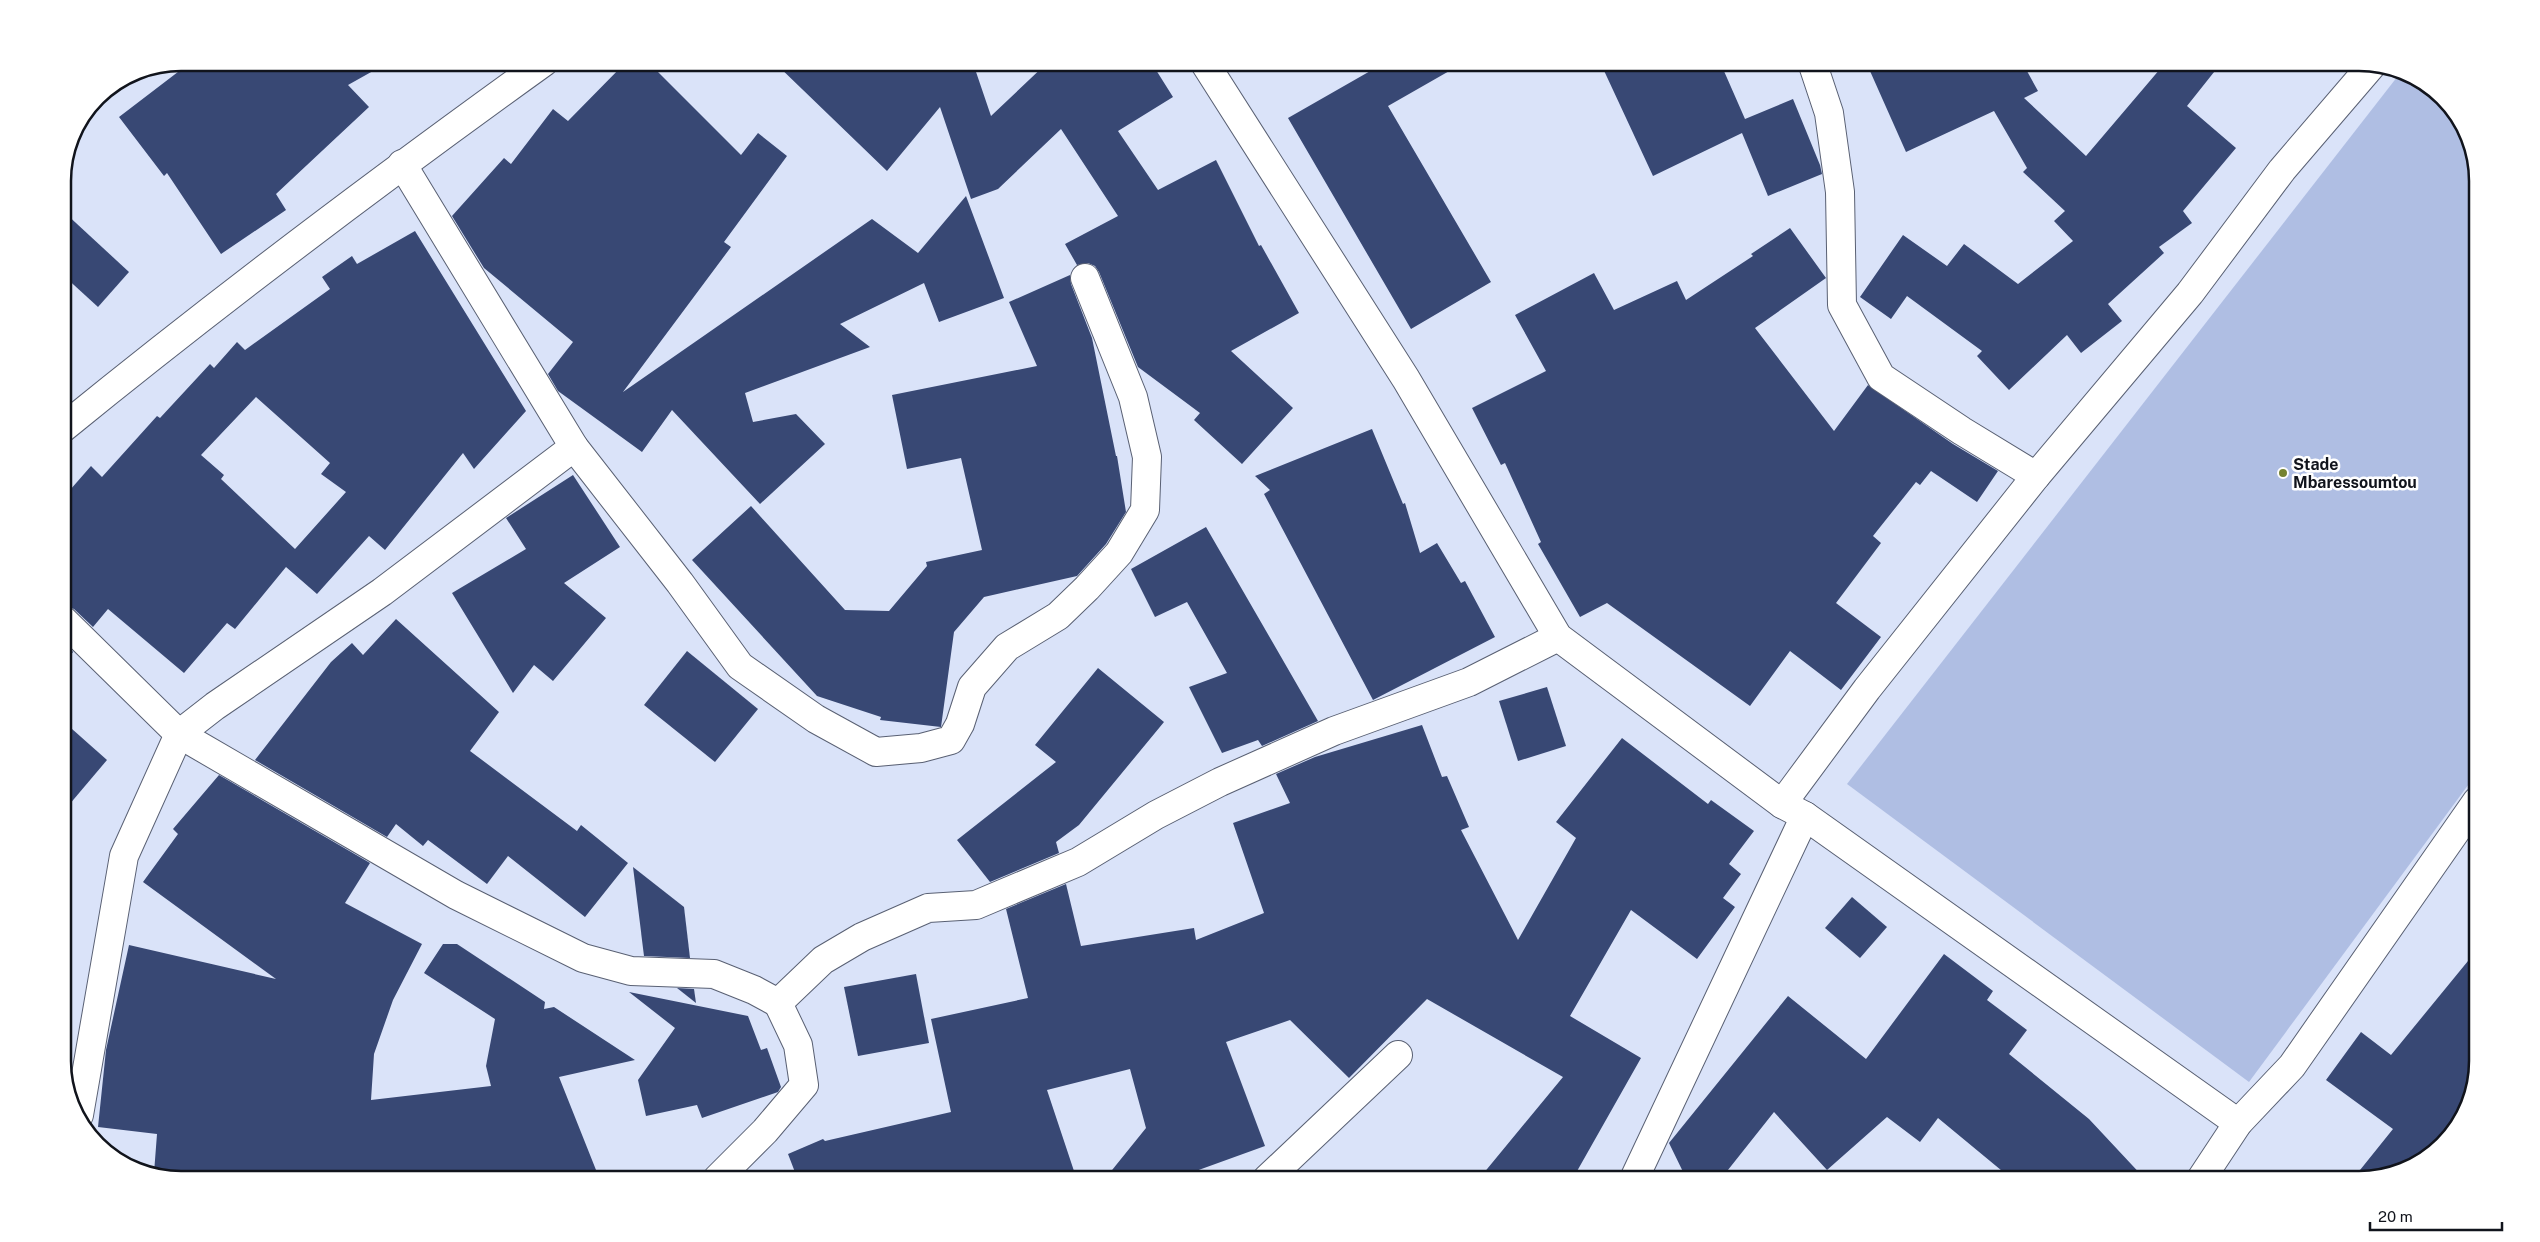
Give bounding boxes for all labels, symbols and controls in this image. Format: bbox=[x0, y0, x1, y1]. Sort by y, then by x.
place label: Stade Mbaressoumtou bbox=[2293, 455, 2417, 492]
marker: Stade Mbaressoumtou bbox=[2277, 467, 2289, 479]
scale bar bbox=[2370, 1200, 2502, 1232]
text: 20 m bbox=[2378, 1208, 2413, 1225]

